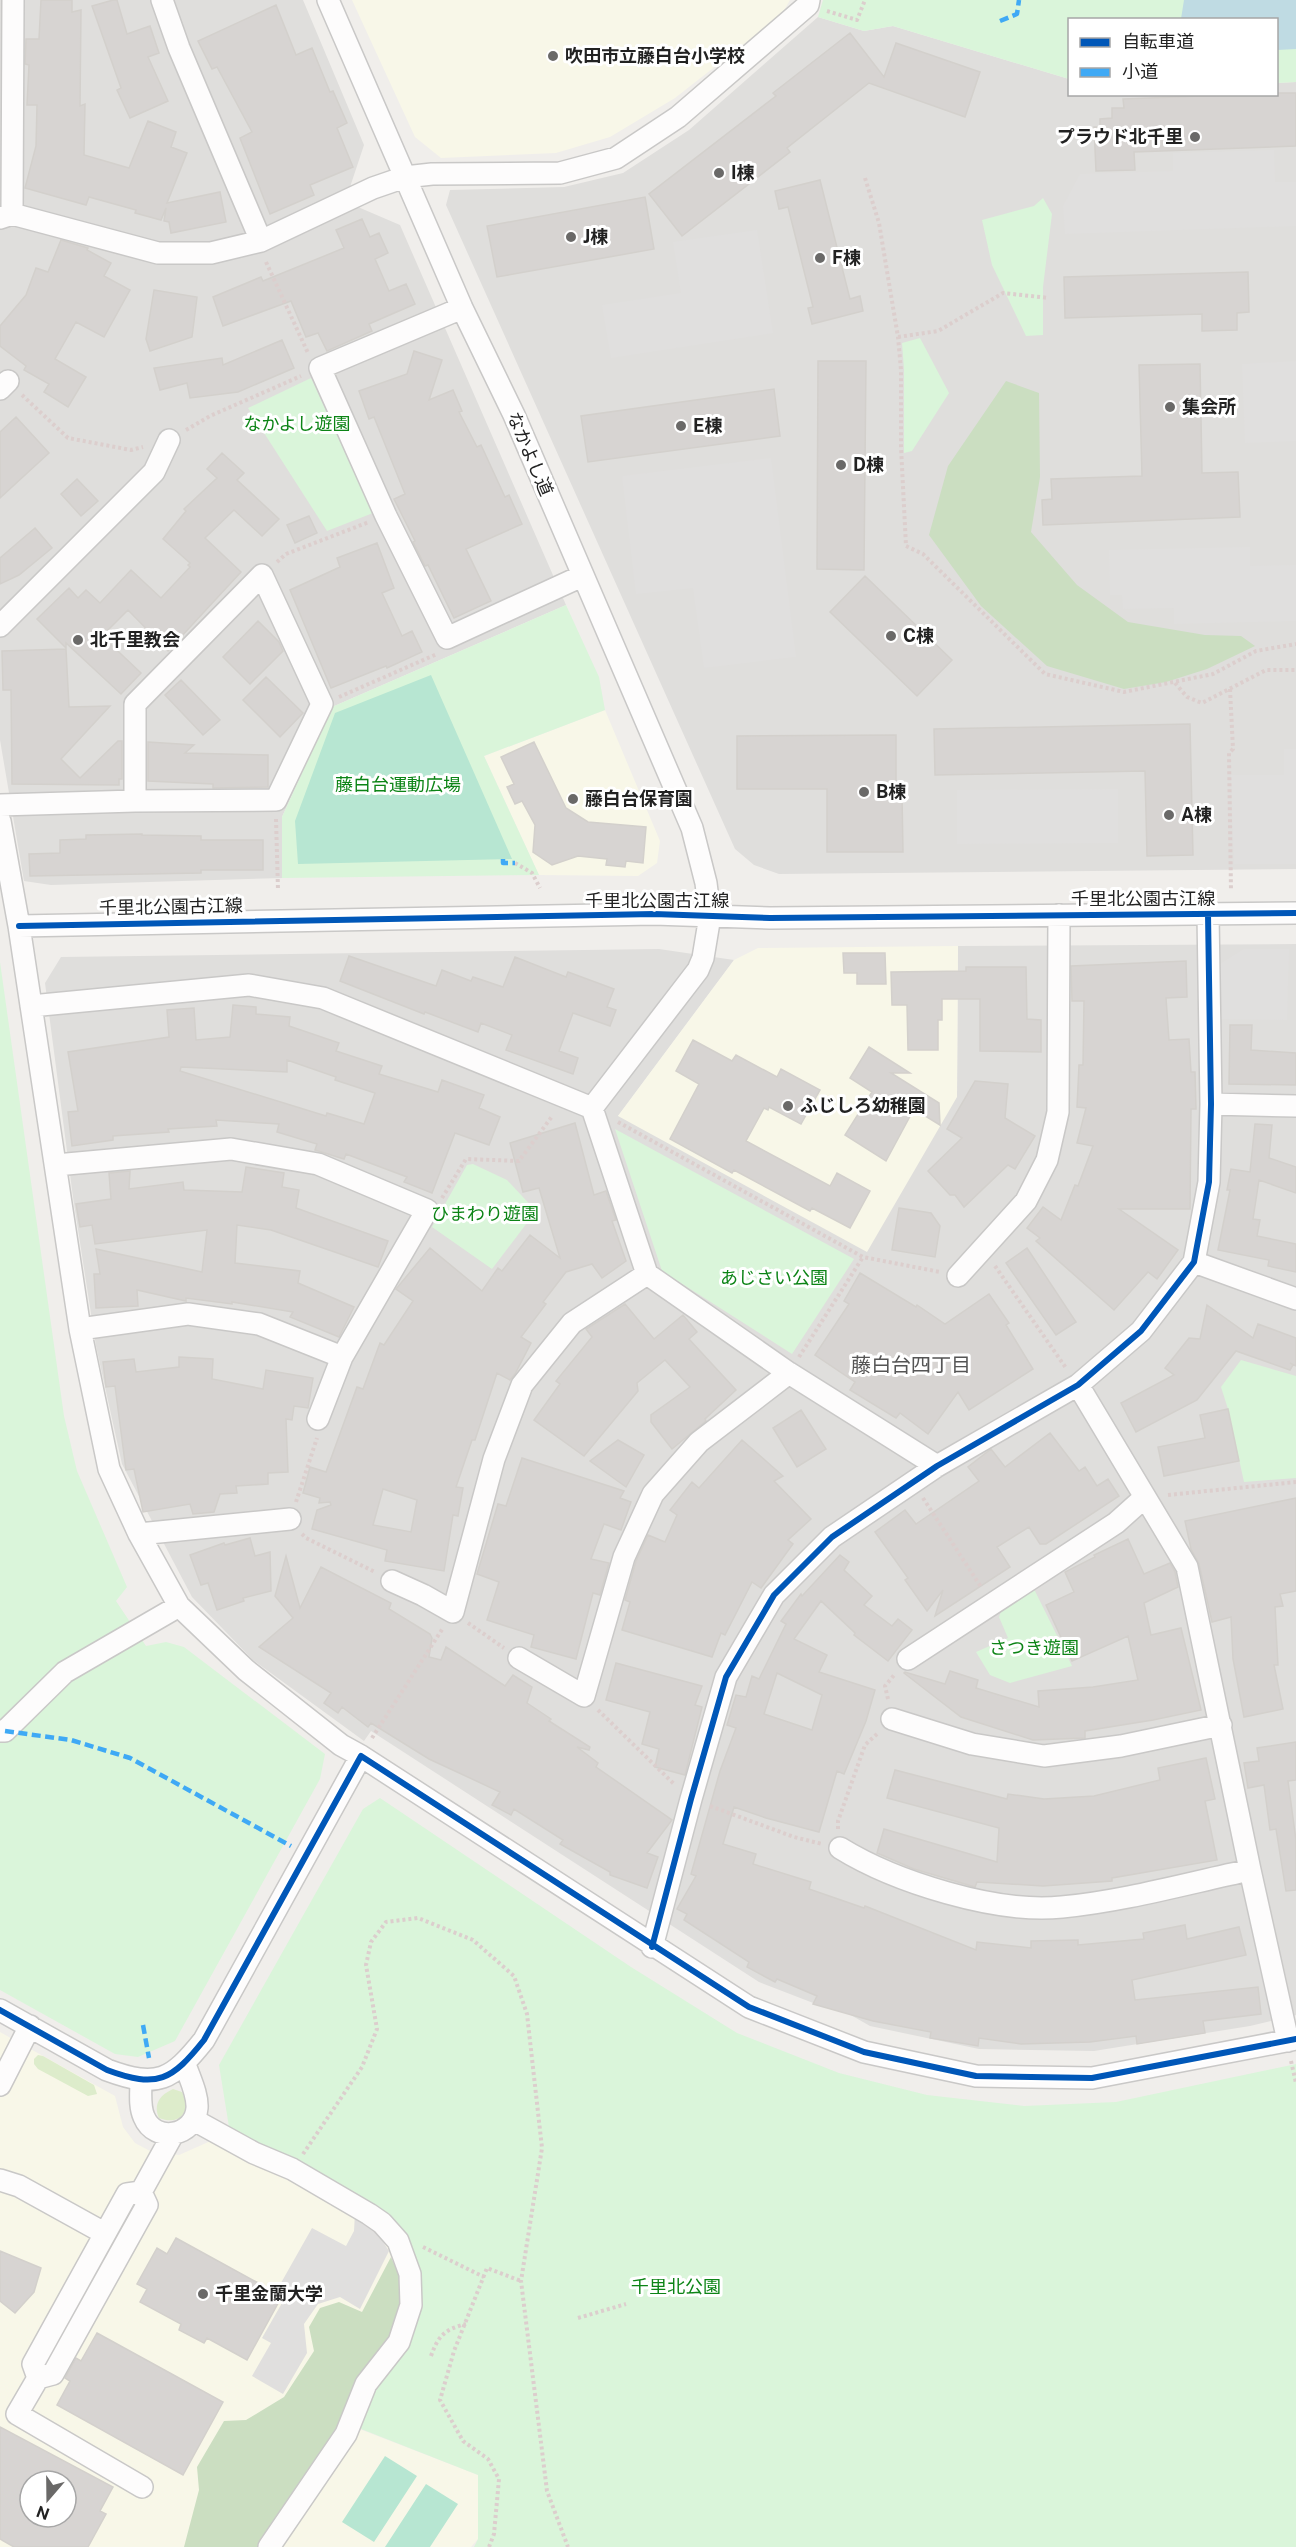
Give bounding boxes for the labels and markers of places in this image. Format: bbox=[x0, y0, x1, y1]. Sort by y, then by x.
place label: 吹田市立藤白台小学校 bbox=[565, 45, 745, 66]
marker: 吹田市立藤白台小学校 bbox=[546, 49, 560, 63]
place label: プラウド北千里 bbox=[1057, 126, 1183, 147]
marker: プラウド北千里 bbox=[1188, 130, 1202, 144]
place label: I棟 bbox=[731, 162, 755, 183]
marker: I棟 bbox=[712, 166, 726, 180]
place label: J棟 bbox=[583, 226, 608, 247]
marker: J棟 bbox=[564, 230, 578, 244]
place label: F棟 bbox=[832, 247, 861, 268]
marker: F棟 bbox=[813, 251, 827, 265]
place label: 集会所 bbox=[1182, 396, 1236, 417]
marker: 集会所 bbox=[1163, 400, 1177, 414]
place label: E棟 bbox=[693, 415, 722, 436]
marker: E棟 bbox=[674, 419, 688, 433]
place label: D棟 bbox=[853, 454, 884, 475]
marker: D棟 bbox=[834, 458, 848, 472]
place label: C棟 bbox=[903, 625, 934, 646]
place label: 北千里教会 bbox=[90, 629, 180, 650]
marker: C棟 bbox=[884, 629, 898, 643]
marker: 北千里教会 bbox=[71, 633, 85, 647]
place label: B棟 bbox=[876, 781, 906, 802]
marker: B棟 bbox=[857, 785, 871, 799]
place label: 藤白台保育園 bbox=[585, 788, 693, 809]
marker: 藤白台保育園 bbox=[566, 792, 580, 806]
place label: A棟 bbox=[1181, 804, 1212, 825]
marker: A棟 bbox=[1162, 808, 1176, 822]
place label: ふじしろ幼稚園 bbox=[800, 1095, 926, 1116]
marker: ふじしろ幼稚園 bbox=[781, 1099, 795, 1113]
place label: 千里金蘭大学 bbox=[215, 2283, 323, 2304]
marker: 千里金蘭大学 bbox=[196, 2287, 210, 2301]

